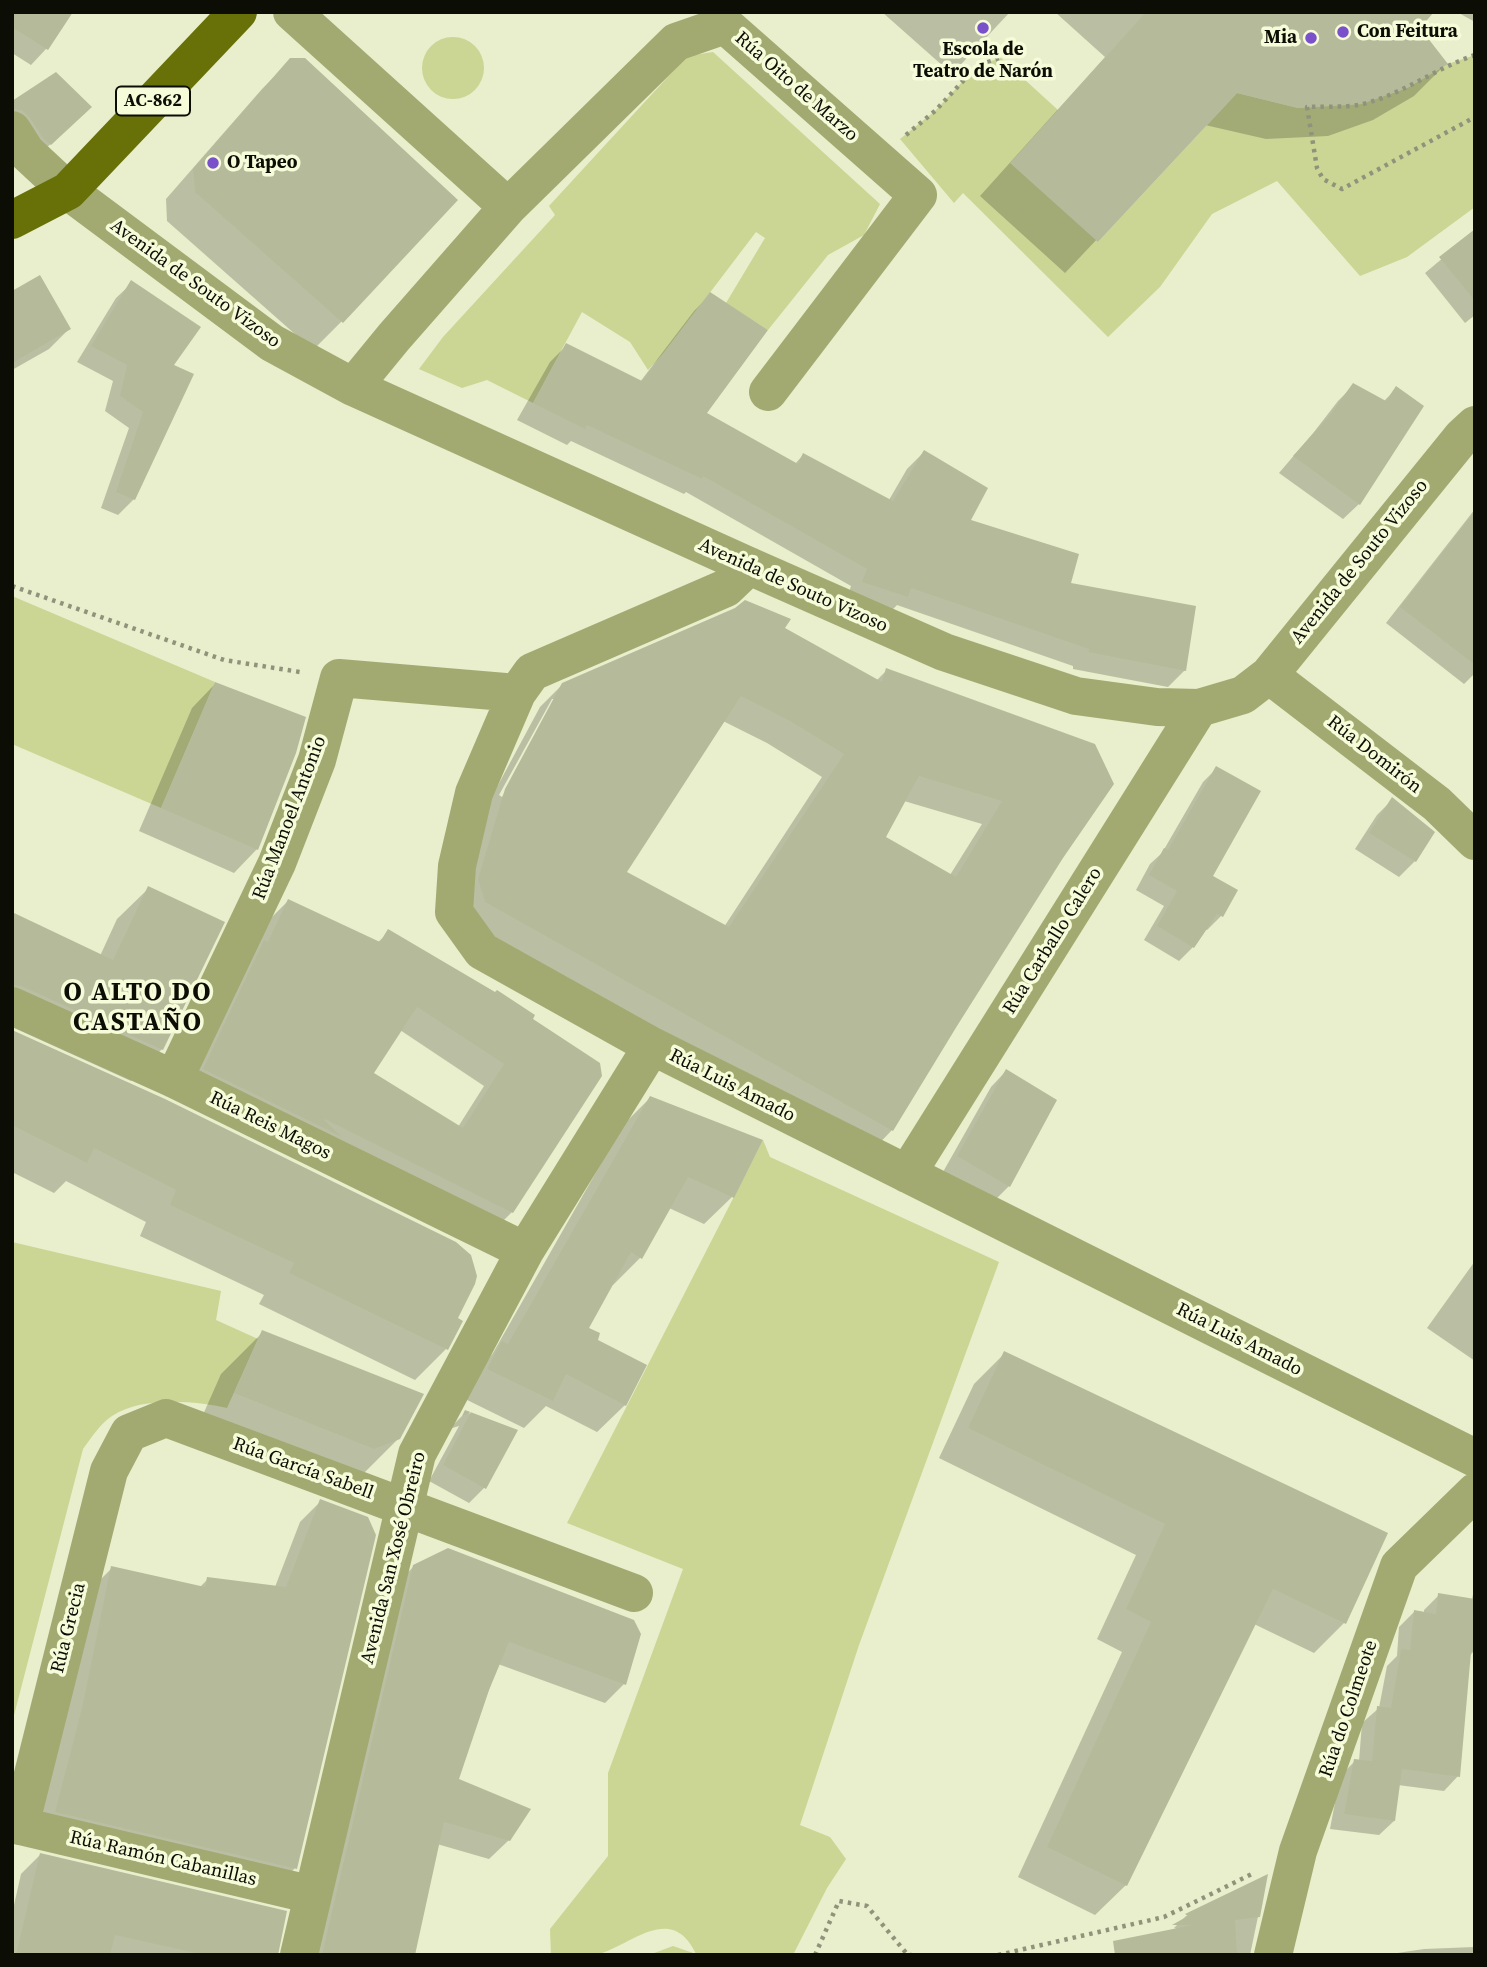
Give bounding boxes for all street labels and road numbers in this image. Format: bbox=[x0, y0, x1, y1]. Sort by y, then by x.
street label: Rúa Oito de Marzo bbox=[730, 27, 862, 147]
road number: AC-862 bbox=[116, 86, 190, 116]
street label: Avenida de Souto Vizoso bbox=[105, 215, 285, 353]
street label: Avenida de Souto Vizoso bbox=[1287, 475, 1433, 649]
street label: Avenida de Souto Vizoso bbox=[695, 534, 891, 638]
street label: Rúa Domirón bbox=[1322, 711, 1426, 799]
street label: Rúa Manoel Antonio bbox=[248, 733, 332, 903]
street label: Rúa Carballo Calero bbox=[999, 863, 1107, 1019]
street label: Rúa Luis Amado bbox=[665, 1044, 799, 1128]
street label: Rúa Reis Magos bbox=[206, 1087, 334, 1165]
street label: Rúa Luis Amado bbox=[1172, 1298, 1306, 1382]
street label: Rúa García Sabell bbox=[230, 1433, 376, 1505]
street label: Avenida San Xosé Obreiro bbox=[357, 1450, 431, 1666]
street label: Rúa Grecia bbox=[47, 1580, 91, 1676]
street label: Rúa do Colmeote bbox=[1315, 1637, 1383, 1781]
street label: Rúa Ramón Cabanillas bbox=[67, 1826, 259, 1892]

